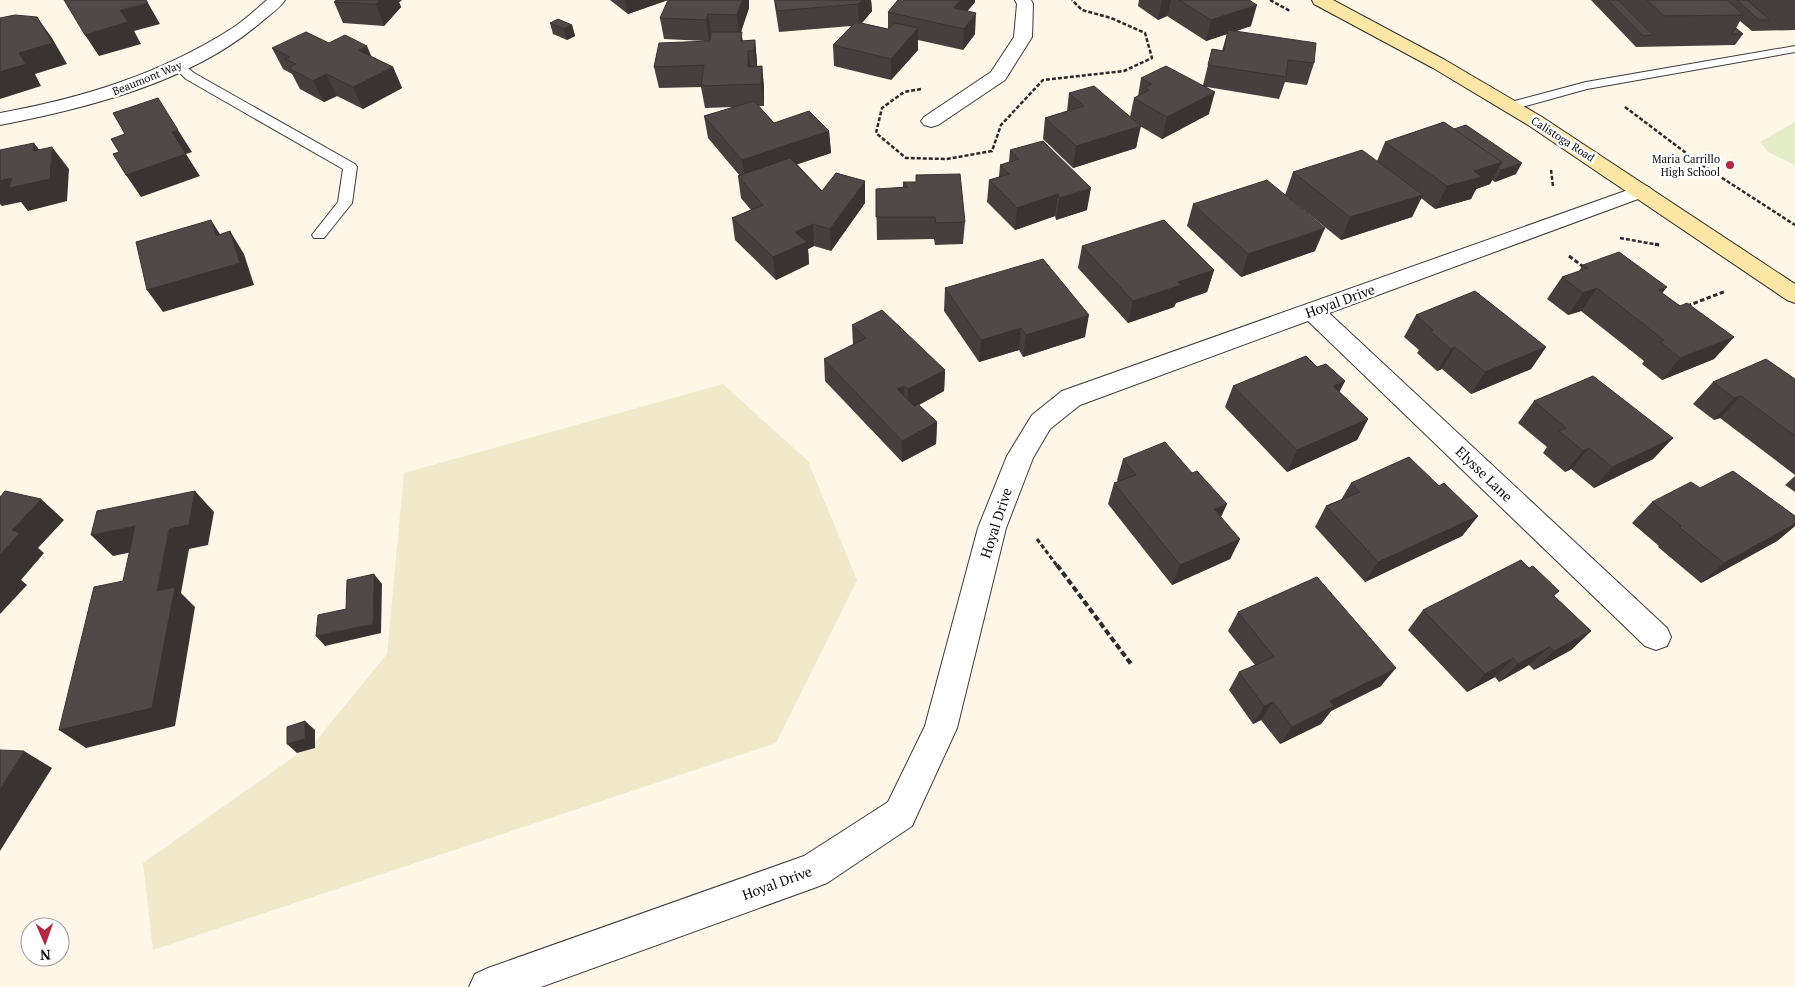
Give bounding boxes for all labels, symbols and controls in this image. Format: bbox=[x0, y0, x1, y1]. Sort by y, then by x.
street label: Beaumont Way bbox=[110, 58, 184, 98]
street label: Calistoga Road bbox=[1529, 113, 1597, 165]
place label: Maria Carrillo High School bbox=[1652, 152, 1720, 179]
marker: Maria Carrillo High School bbox=[1724, 159, 1736, 171]
street label: Hoyal Drive bbox=[1302, 279, 1377, 322]
street label: Elysse Lane bbox=[1452, 442, 1517, 506]
street label: Hoyal Drive bbox=[975, 485, 1016, 560]
street label: Hoyal Drive bbox=[739, 861, 814, 904]
north arrow bbox=[20, 917, 70, 967]
text: N bbox=[39, 946, 51, 965]

